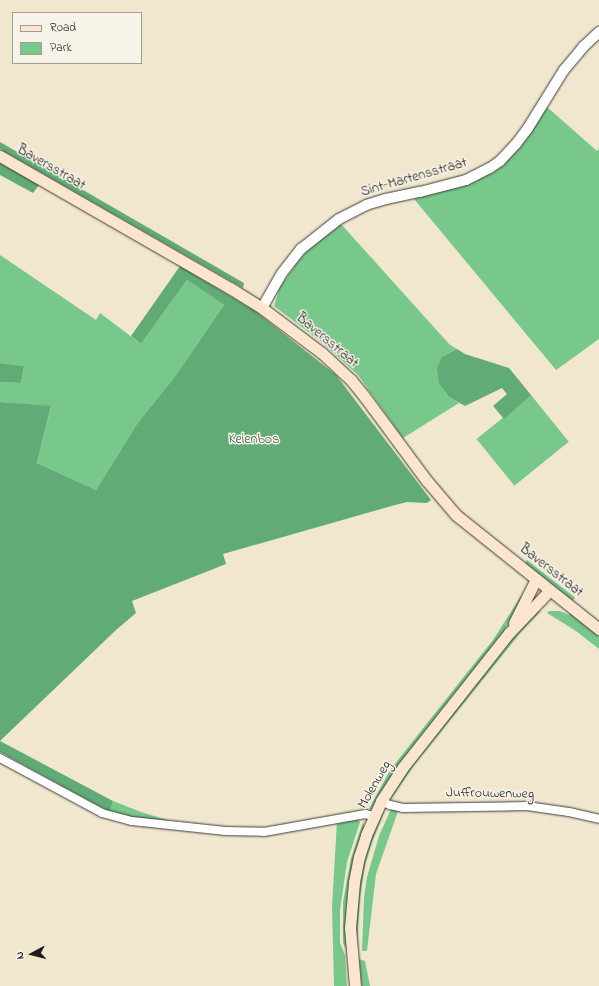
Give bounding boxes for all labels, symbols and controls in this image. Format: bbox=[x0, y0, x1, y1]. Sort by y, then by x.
legend bbox=[12, 12, 142, 64]
text: Road bbox=[50, 19, 76, 37]
text: Park bbox=[50, 39, 72, 57]
street label: Baversstraat bbox=[14, 142, 88, 194]
street label: Sint-Martensstraat bbox=[359, 155, 469, 201]
street label: Baversstraat bbox=[292, 310, 362, 372]
park label: Keienbos bbox=[229, 432, 279, 448]
street label: Baversstraat bbox=[516, 541, 586, 601]
street label: Molenweg bbox=[355, 758, 395, 812]
street label: Juffrouwenweg bbox=[446, 785, 534, 803]
north arrow bbox=[12, 934, 52, 974]
text: N bbox=[12, 951, 28, 960]

